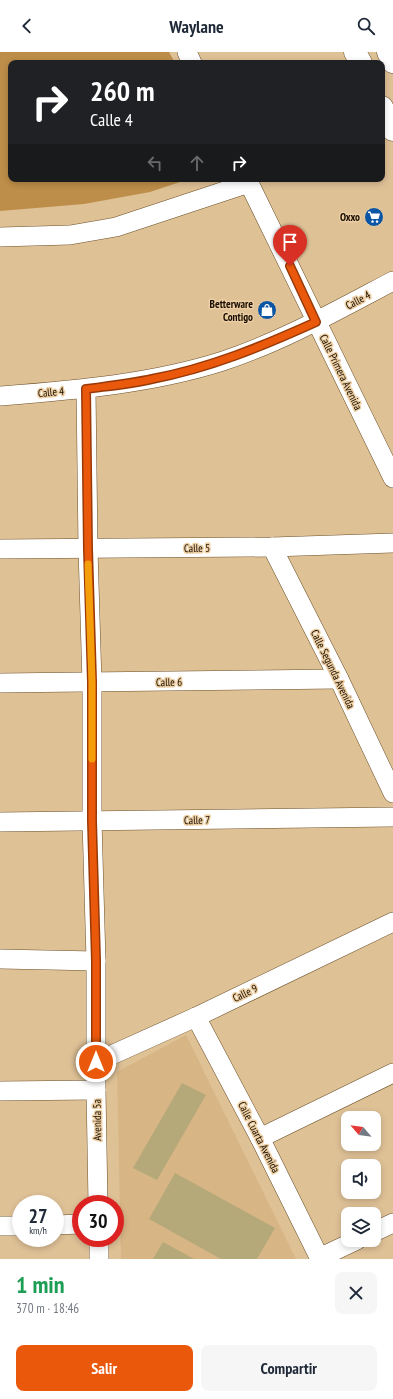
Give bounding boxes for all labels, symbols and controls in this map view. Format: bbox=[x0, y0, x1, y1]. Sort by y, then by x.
icon: back bbox=[16, 15, 38, 37]
text: Waylane bbox=[169, 15, 224, 38]
icon: search bbox=[355, 15, 377, 37]
text: 260 m bbox=[90, 72, 154, 109]
icon: right bbox=[24, 76, 76, 128]
text: Calle 4 bbox=[90, 108, 133, 131]
icon: left bbox=[144, 152, 166, 174]
icon: ahead bbox=[186, 152, 208, 174]
icon: right bbox=[228, 152, 250, 174]
supermarket icon: Oxxo bbox=[363, 206, 385, 228]
place label: Oxxo bbox=[340, 210, 360, 224]
pin bbox=[273, 225, 307, 266]
icon: arrive bbox=[279, 231, 301, 253]
street label: Calle 4 bbox=[343, 288, 373, 312]
place label: Betterware Contigo bbox=[210, 297, 253, 324]
shop icon: Betterware Contigo bbox=[256, 299, 278, 321]
street label: Calle Primera Avenida bbox=[317, 332, 365, 412]
street label: Calle 4 bbox=[37, 384, 65, 400]
street label: Calle 5 bbox=[184, 541, 210, 555]
street label: Calle Segunda Avenida bbox=[308, 627, 358, 711]
street label: Calle 6 bbox=[156, 675, 182, 689]
street label: Calle 7 bbox=[184, 813, 210, 827]
street label: Calle 9 bbox=[230, 981, 260, 1005]
position arrow bbox=[75, 1041, 117, 1083]
street label: Avenida 5a bbox=[90, 1099, 104, 1141]
street label: Calle Cuarta Avenida bbox=[235, 1099, 283, 1175]
north arrow bbox=[341, 1111, 381, 1151]
map controls bbox=[341, 1111, 381, 1247]
button: sound bbox=[341, 1159, 381, 1199]
speed limit sign: 30 bbox=[72, 1195, 124, 1247]
text: 27 bbox=[28, 1203, 48, 1229]
button: layers bbox=[341, 1207, 381, 1247]
text: km/h bbox=[29, 1224, 47, 1237]
text: 1 min bbox=[16, 1269, 64, 1300]
button: close bbox=[335, 1272, 377, 1314]
text: 370 m · 18:46 bbox=[16, 1300, 79, 1317]
button: Salir bbox=[16, 1345, 193, 1391]
button: Compartir bbox=[201, 1345, 377, 1391]

